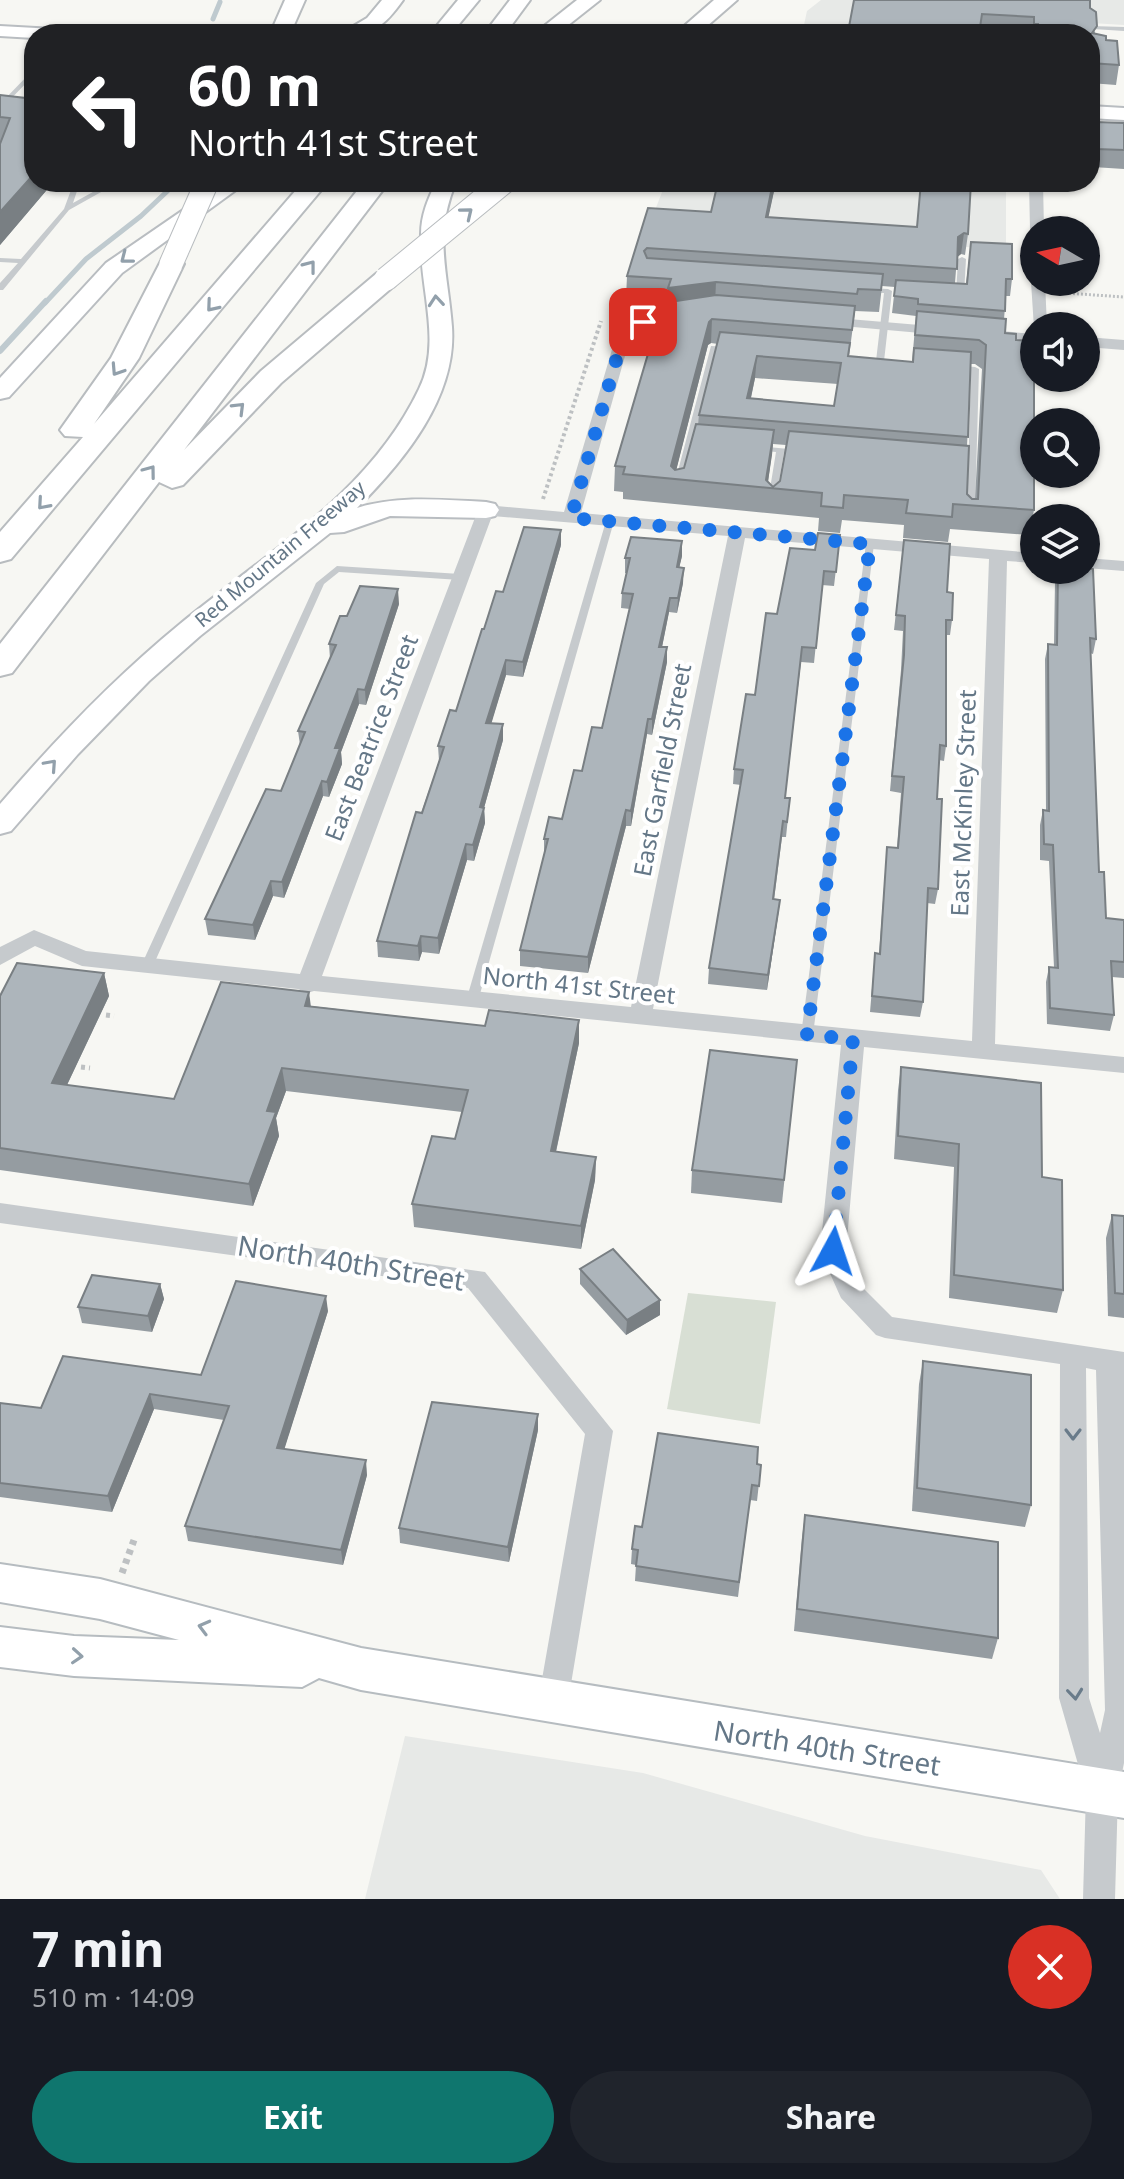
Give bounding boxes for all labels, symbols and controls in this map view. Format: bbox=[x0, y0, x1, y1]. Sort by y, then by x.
text: 60 m bbox=[188, 46, 321, 122]
icon: left bbox=[56, 56, 160, 160]
text: North 41st Street bbox=[188, 118, 478, 167]
one-way arrow bbox=[458, 208, 473, 222]
north arrow bbox=[1020, 216, 1100, 296]
map controls bbox=[1020, 216, 1100, 584]
one-way arrow bbox=[120, 249, 135, 263]
one-way arrow bbox=[301, 260, 315, 275]
pin bbox=[609, 288, 677, 356]
one-way arrow bbox=[427, 294, 444, 307]
one-way arrow bbox=[207, 296, 222, 311]
icon: arrive bbox=[621, 300, 665, 344]
button: sound bbox=[1020, 312, 1100, 392]
one-way arrow bbox=[112, 362, 127, 376]
one-way arrow bbox=[230, 403, 245, 417]
button: search bbox=[1020, 408, 1100, 488]
one-way arrow bbox=[140, 465, 154, 480]
street label: Red Mountain Freeway bbox=[189, 474, 371, 633]
one-way arrow bbox=[38, 494, 53, 509]
button: layers bbox=[1020, 504, 1100, 584]
street label: East Beatrice Street bbox=[316, 629, 425, 846]
street label: East Garfield Street bbox=[625, 660, 698, 879]
street label: East McKinley Street bbox=[942, 689, 983, 917]
one-way arrow bbox=[41, 760, 56, 774]
street label: North 41st Street bbox=[481, 958, 677, 1011]
position arrow bbox=[791, 1209, 875, 1293]
street label: North 40th Street bbox=[235, 1225, 467, 1299]
one-way arrow bbox=[1064, 1428, 1082, 1441]
one-way arrow bbox=[198, 1619, 212, 1636]
one-way arrow bbox=[71, 1647, 84, 1664]
one-way arrow bbox=[1067, 1688, 1084, 1701]
street label: North 40th Street bbox=[711, 1710, 943, 1784]
text: 7 min bbox=[32, 1916, 164, 1981]
button: close bbox=[1008, 1925, 1092, 2009]
text: 510 m · 14:09 bbox=[32, 1979, 195, 2015]
button: Exit bbox=[32, 2071, 554, 2163]
button: Share bbox=[570, 2071, 1092, 2163]

